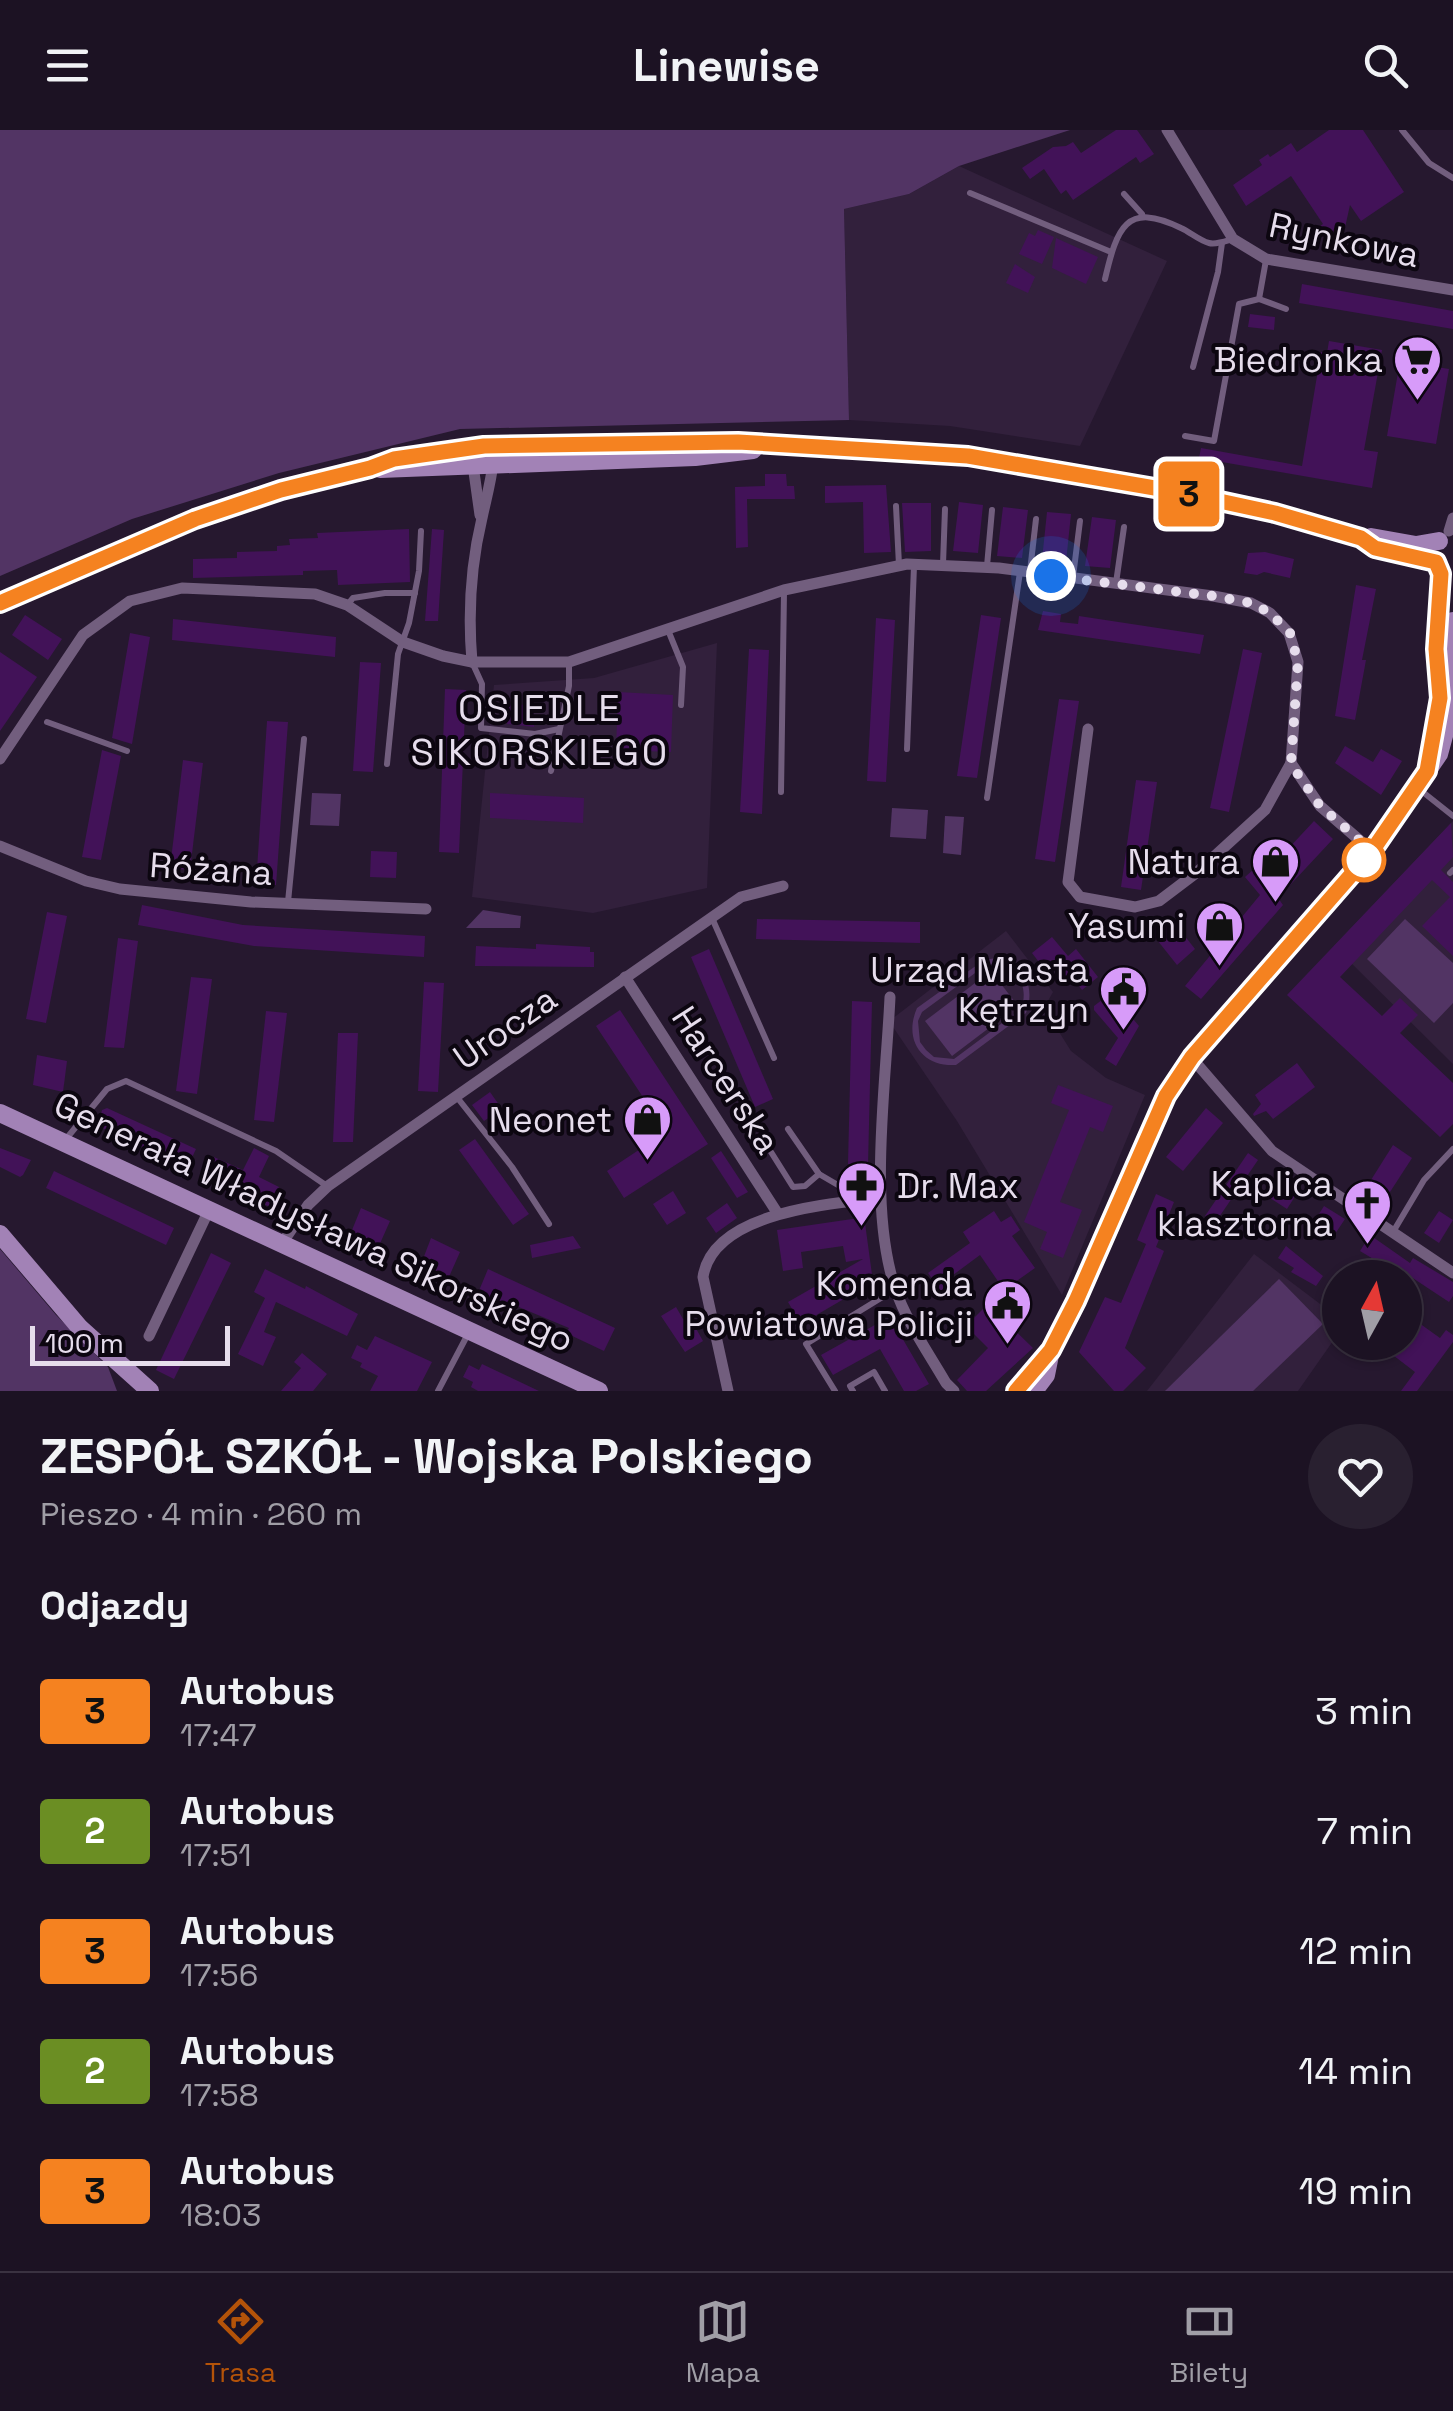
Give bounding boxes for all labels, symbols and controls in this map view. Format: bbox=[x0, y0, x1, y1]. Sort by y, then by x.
text: Linewise bbox=[633, 37, 820, 94]
icon: menu bbox=[40, 38, 95, 93]
icon: search bbox=[1358, 38, 1413, 93]
street label: Rynkowa bbox=[1265, 203, 1423, 277]
supermarket icon: Biedronka bbox=[1392, 334, 1444, 402]
place label: Biedronka bbox=[1214, 338, 1383, 382]
line badge: 3 bbox=[1156, 462, 1222, 526]
text: 3 bbox=[1178, 472, 1200, 516]
your location bbox=[1026, 551, 1076, 601]
district label: OSIEDLE SIKORSKIEGO bbox=[410, 684, 670, 776]
shop icon: Natura bbox=[1249, 836, 1301, 904]
unlabelled marker bbox=[1343, 839, 1385, 881]
place label: Natura bbox=[1127, 840, 1240, 884]
street label: Różana bbox=[148, 843, 274, 895]
shop icon: Yasumi bbox=[1194, 900, 1246, 968]
place label: Yasumi bbox=[1068, 904, 1185, 948]
place label: Urząd Miasta Kętrzyn bbox=[870, 948, 1089, 1032]
public building icon: Urząd Miasta Kętrzyn bbox=[1098, 964, 1150, 1032]
street label: Urocza bbox=[445, 977, 565, 1079]
street label: Harcerska bbox=[662, 998, 790, 1162]
street label: Generała Władysława Sikorskiego bbox=[47, 1082, 581, 1362]
shop icon: Neonet bbox=[621, 1094, 673, 1162]
place label: Neonet bbox=[489, 1098, 612, 1142]
pharmacy icon: Dr. Max bbox=[836, 1160, 888, 1228]
place label: Kaplica klasztorna bbox=[1157, 1162, 1333, 1246]
place label: Dr. Max bbox=[897, 1164, 1019, 1208]
church icon: Kaplica klasztorna bbox=[1342, 1178, 1394, 1246]
north arrow bbox=[1322, 1260, 1422, 1360]
map controls bbox=[1322, 1260, 1422, 1360]
place label: Komenda Powiatowa Policji bbox=[685, 1262, 973, 1346]
public building icon: Komenda Powiatowa Policji bbox=[982, 1278, 1034, 1346]
scale bar bbox=[30, 1321, 230, 1366]
text: 100 m bbox=[45, 1325, 124, 1361]
button: heart bbox=[1308, 1424, 1413, 1529]
text: ZESPÓŁ SZKÓŁ - Wojska Polskiego bbox=[40, 1426, 813, 1487]
text: Pieszo · 4 min · 260 m bbox=[40, 1494, 362, 1534]
text: Odjazdy bbox=[40, 1582, 189, 1630]
text: Autobus bbox=[180, 1667, 335, 1715]
text: 3 min bbox=[1315, 1687, 1413, 1735]
text: 3 bbox=[84, 1689, 106, 1733]
text: 17:47 bbox=[180, 1715, 257, 1755]
text: Autobus bbox=[180, 1787, 335, 1835]
text: 7 min bbox=[1317, 1807, 1413, 1855]
text: 2 bbox=[85, 1809, 105, 1853]
text: 17:51 bbox=[180, 1835, 252, 1875]
text: Autobus bbox=[180, 1907, 335, 1955]
text: 12 min bbox=[1299, 1927, 1413, 1975]
text: 3 bbox=[84, 1929, 106, 1973]
text: 17:56 bbox=[180, 1955, 258, 1995]
text: Autobus bbox=[180, 2027, 335, 2075]
text: 14 min bbox=[1298, 2047, 1413, 2095]
text: 2 bbox=[85, 2049, 105, 2093]
text: 17:58 bbox=[180, 2075, 259, 2115]
text: Autobus bbox=[180, 2147, 335, 2195]
text: 19 min bbox=[1299, 2167, 1413, 2215]
text: 3 bbox=[84, 2169, 106, 2213]
text: 18:03 bbox=[180, 2195, 261, 2235]
tab: Trasa bbox=[205, 2294, 276, 2390]
tab: Mapa bbox=[686, 2294, 760, 2390]
tab: Bilety bbox=[1170, 2294, 1248, 2390]

